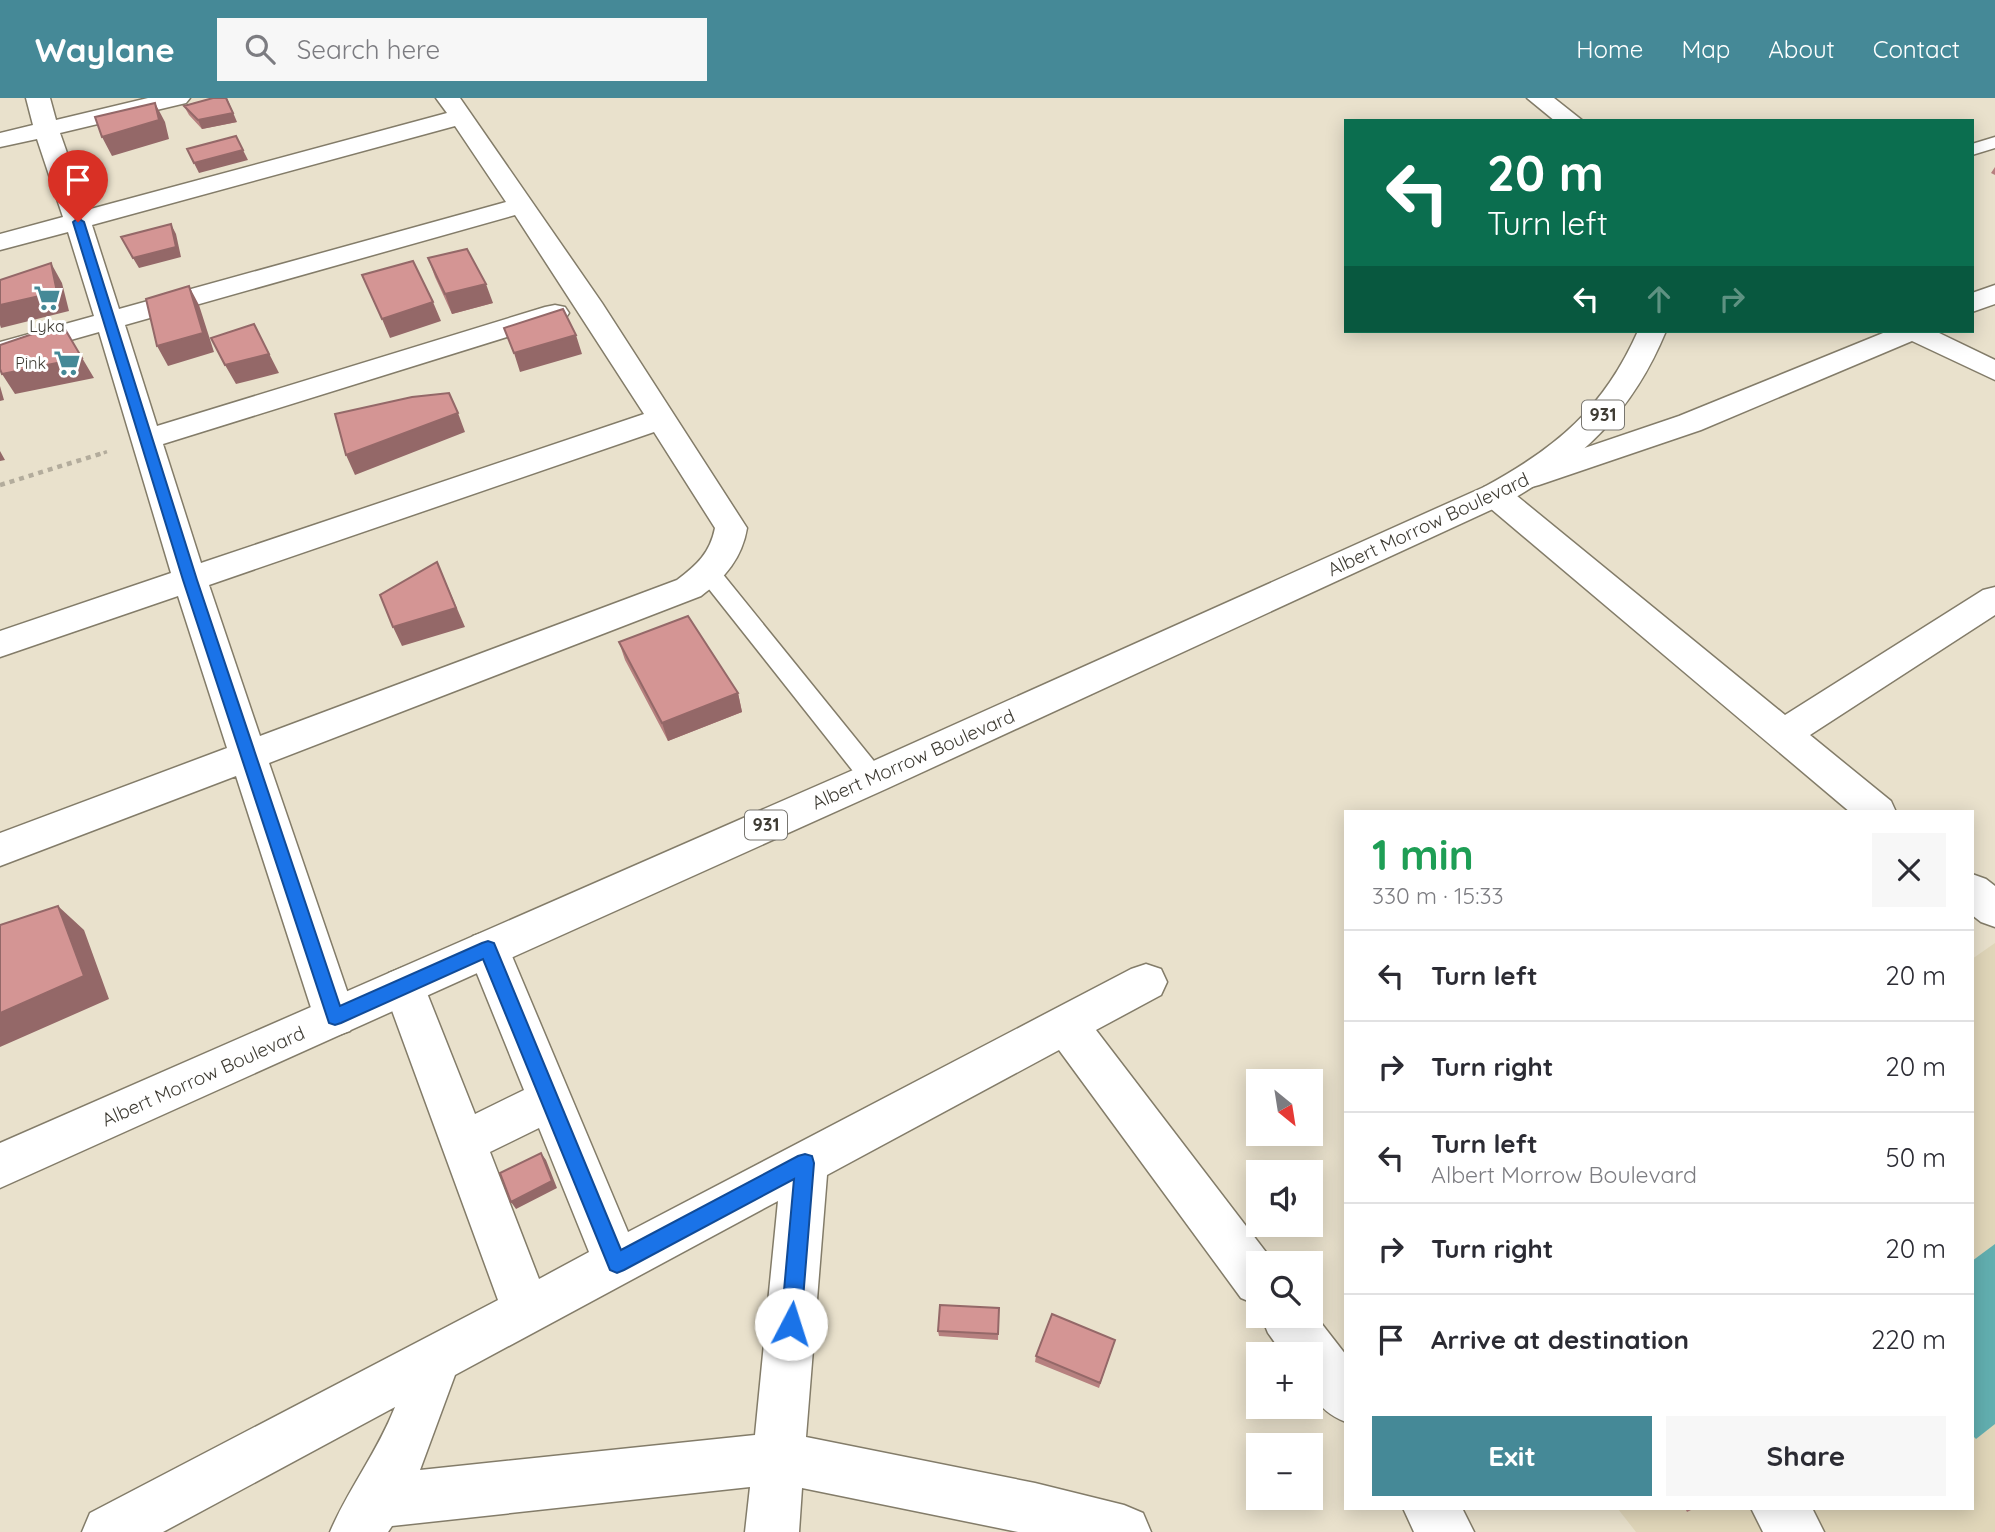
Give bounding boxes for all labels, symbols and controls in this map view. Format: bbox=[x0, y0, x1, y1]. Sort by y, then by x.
search box bbox=[217, 18, 707, 81]
text: Waylane bbox=[35, 29, 175, 70]
icon: search bbox=[241, 30, 279, 68]
text: Search here bbox=[297, 33, 440, 66]
text: Home bbox=[1576, 34, 1643, 64]
text: Map bbox=[1681, 34, 1730, 64]
text: About bbox=[1768, 34, 1835, 64]
text: Contact bbox=[1873, 34, 1960, 64]
text: 20 m bbox=[1487, 142, 1604, 203]
icon: left bbox=[1372, 147, 1463, 238]
pin bbox=[48, 150, 108, 222]
icon: arrive bbox=[59, 161, 97, 199]
text: Turn left bbox=[1487, 203, 1608, 243]
icon: left bbox=[1567, 280, 1605, 318]
icon: ahead bbox=[1640, 280, 1678, 318]
icon: right bbox=[1713, 280, 1751, 318]
supermarket icon: Lyka bbox=[32, 283, 62, 313]
place label: Lyka bbox=[29, 316, 65, 336]
supermarket icon: Pink bbox=[52, 348, 82, 378]
place label: Pink bbox=[15, 353, 46, 373]
road number: 931 bbox=[1582, 400, 1624, 430]
street label: Albert Morrow Boulevard bbox=[1323, 467, 1533, 581]
street label: Albert Morrow Boulevard bbox=[808, 703, 1018, 815]
road number: 931 bbox=[745, 810, 787, 840]
text: 1 min bbox=[1372, 828, 1474, 881]
button: close bbox=[1872, 833, 1946, 907]
text: 330 m · 15:33 bbox=[1372, 881, 1504, 910]
icon: left bbox=[1372, 957, 1410, 995]
text: Turn left bbox=[1431, 959, 1538, 992]
text: 20 m bbox=[1885, 959, 1946, 992]
street label: Albert Morrow Boulevard bbox=[98, 1020, 308, 1132]
icon: right bbox=[1372, 1048, 1410, 1086]
text: Turn right bbox=[1431, 1050, 1553, 1083]
text: 20 m bbox=[1885, 1050, 1946, 1083]
north arrow bbox=[1246, 1069, 1323, 1146]
map controls bbox=[1246, 1069, 1323, 1510]
text: Turn left bbox=[1431, 1127, 1538, 1160]
icon: left bbox=[1372, 1139, 1410, 1177]
text: 50 m bbox=[1886, 1141, 1946, 1174]
button: sound bbox=[1246, 1160, 1323, 1237]
text: Albert Morrow Boulevard bbox=[1431, 1160, 1697, 1189]
icon: right bbox=[1372, 1230, 1410, 1268]
text: Turn right bbox=[1431, 1232, 1553, 1265]
text: 20 m bbox=[1885, 1232, 1946, 1265]
button: search bbox=[1246, 1251, 1323, 1328]
position arrow bbox=[754, 1287, 828, 1361]
icon: arrive bbox=[1372, 1321, 1410, 1359]
text: Arrive at destination bbox=[1431, 1323, 1689, 1356]
text: 220 m bbox=[1871, 1323, 1946, 1356]
button: + bbox=[1246, 1342, 1323, 1419]
button: Exit bbox=[1372, 1416, 1652, 1496]
button: Share bbox=[1666, 1416, 1946, 1496]
button: − bbox=[1246, 1433, 1323, 1510]

